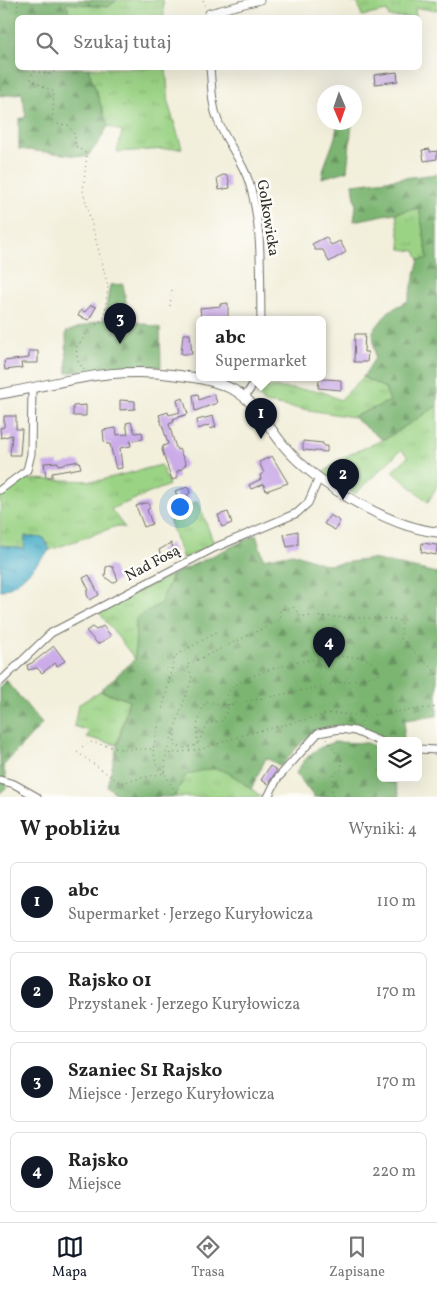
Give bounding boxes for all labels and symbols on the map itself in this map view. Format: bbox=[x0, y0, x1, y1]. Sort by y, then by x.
north arrow bbox=[317, 85, 362, 130]
street label: Golkowicka bbox=[251, 178, 283, 258]
pin: 3 bbox=[104, 303, 136, 344]
pin: 1 bbox=[245, 398, 277, 439]
pin: 2 bbox=[327, 459, 359, 500]
your location bbox=[167, 494, 193, 520]
street label: Nad Fosą bbox=[122, 541, 184, 587]
pin: 4 bbox=[313, 627, 345, 668]

